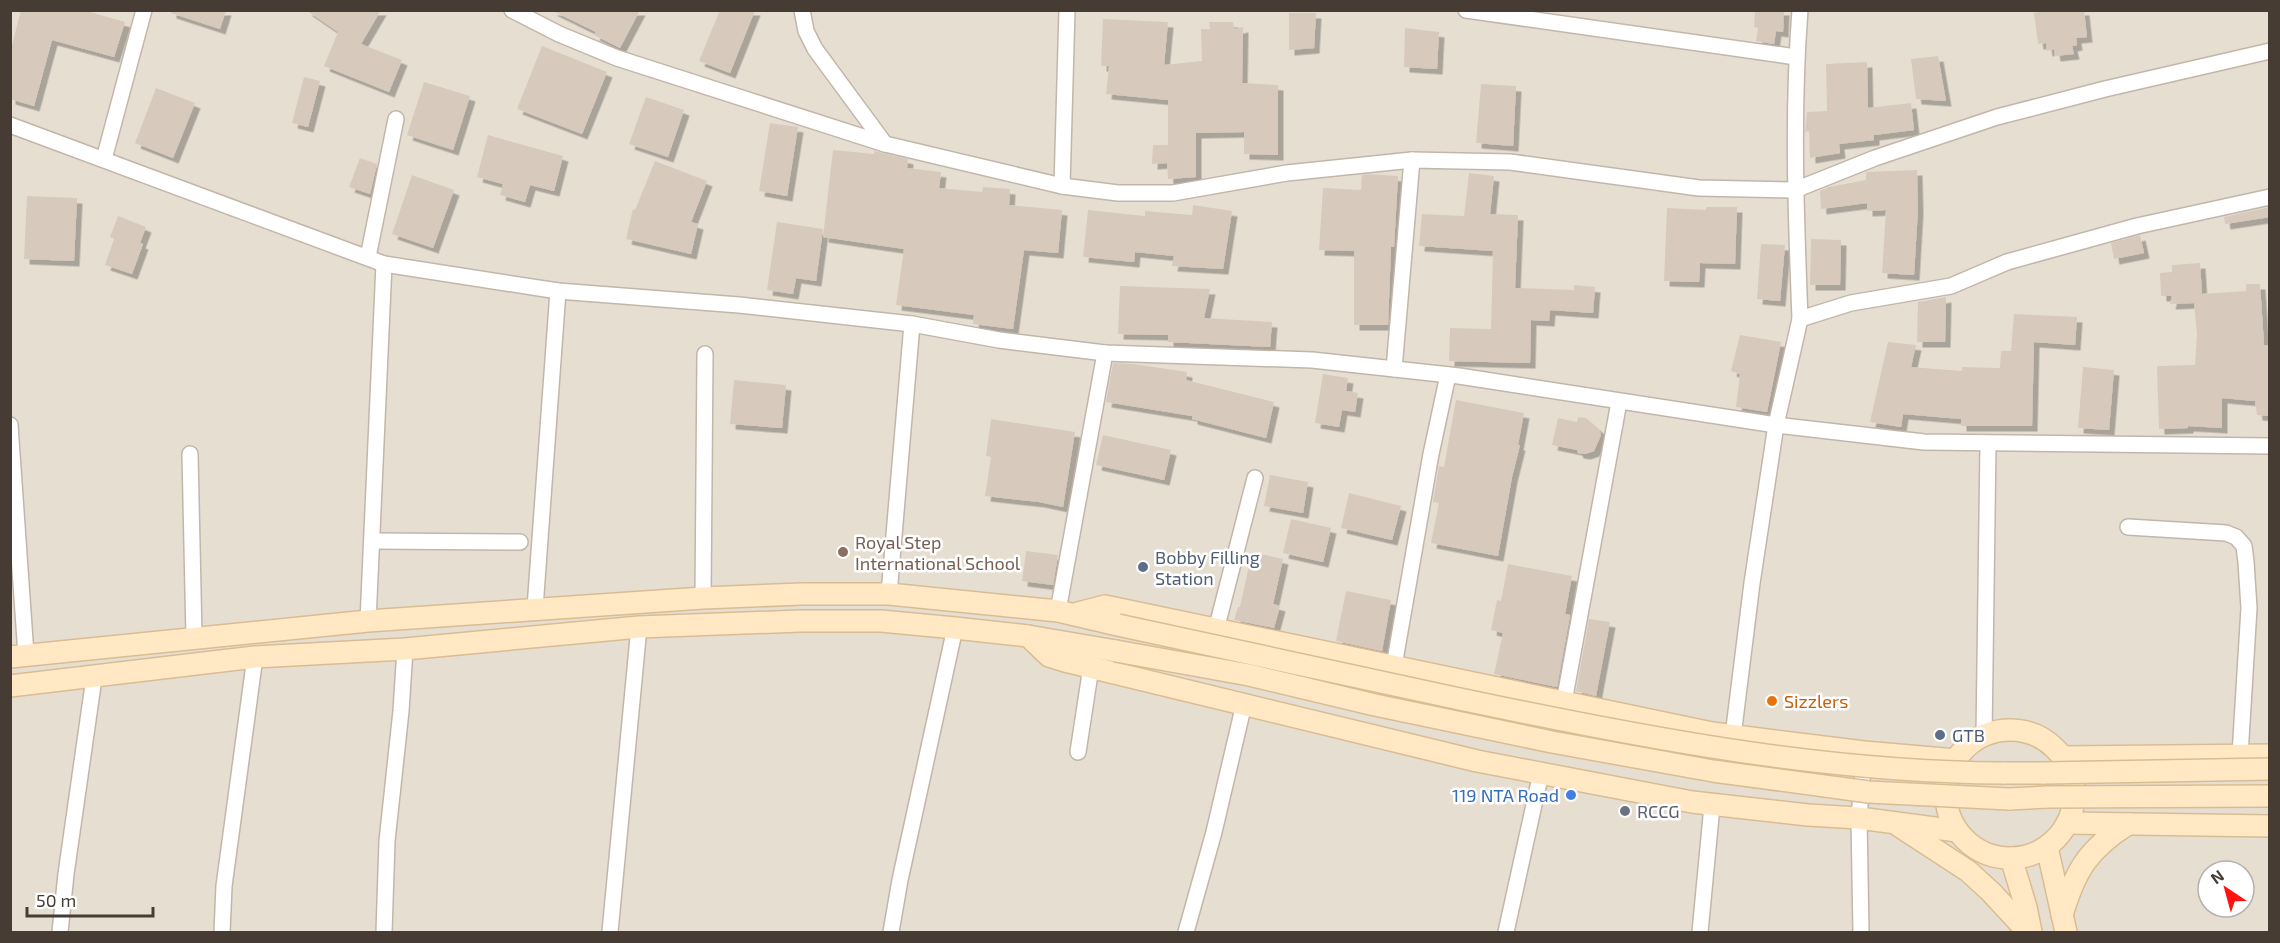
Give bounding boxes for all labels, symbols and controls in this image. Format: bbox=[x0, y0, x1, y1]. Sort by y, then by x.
place label: Royal Step International School bbox=[855, 531, 1021, 574]
marker: Royal Step International School bbox=[836, 545, 850, 559]
place label: Bobby Filling Station bbox=[1155, 546, 1260, 589]
marker: Bobby Filling Station bbox=[1136, 560, 1150, 574]
place label: Sizzlers bbox=[1784, 690, 1848, 712]
marker: Sizzlers bbox=[1765, 694, 1779, 708]
place label: GTB bbox=[1952, 724, 1985, 746]
marker: GTB bbox=[1933, 728, 1947, 742]
place label: 119 NTA Road bbox=[1452, 784, 1559, 806]
marker: 119 NTA Road bbox=[1564, 788, 1578, 802]
place label: RCCG bbox=[1637, 800, 1680, 822]
marker: RCCG bbox=[1618, 804, 1632, 818]
north arrow bbox=[2196, 859, 2256, 919]
text: N bbox=[2207, 865, 2227, 888]
scale bar bbox=[27, 880, 153, 918]
text: 50 m bbox=[36, 889, 76, 911]

